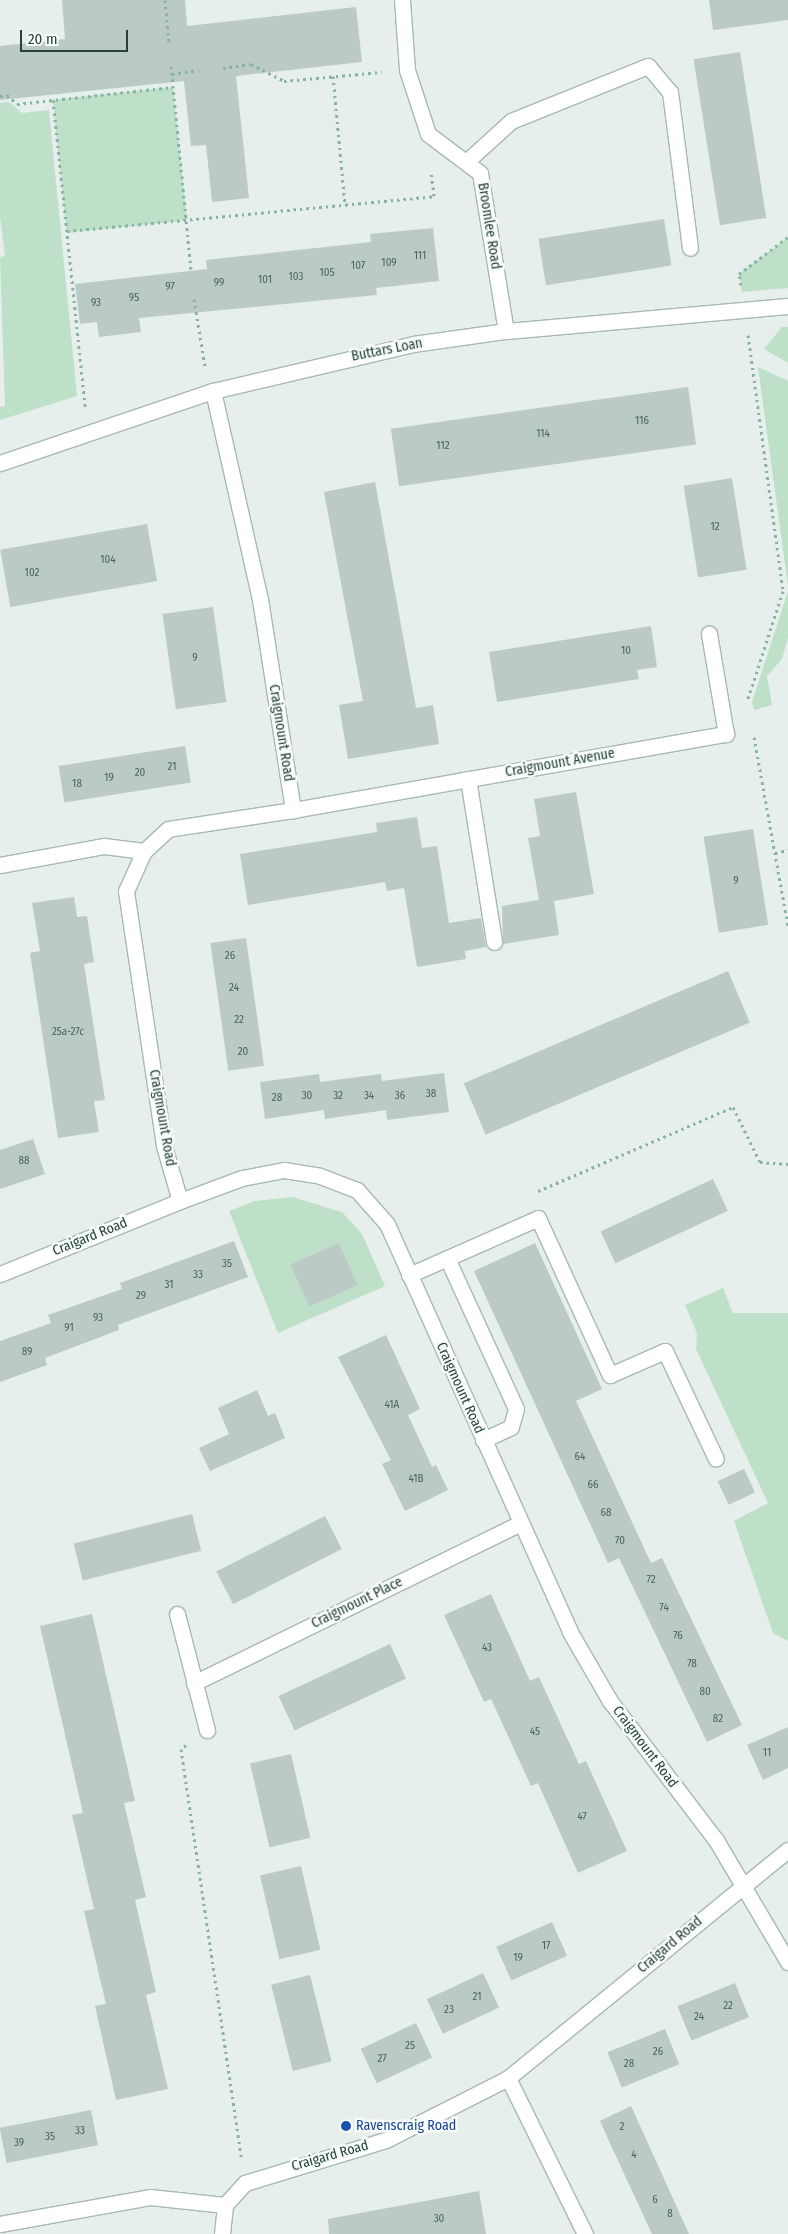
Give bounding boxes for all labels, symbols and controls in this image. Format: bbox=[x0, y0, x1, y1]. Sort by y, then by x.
scale bar bbox=[22, 20, 130, 52]
text: 20 m bbox=[28, 30, 58, 48]
street label: Broomlee Road bbox=[474, 182, 504, 270]
house number: 111 bbox=[414, 249, 426, 263]
house number: 109 bbox=[381, 256, 397, 270]
house number: 107 bbox=[351, 259, 365, 273]
house number: 105 bbox=[319, 266, 335, 280]
house number: 103 bbox=[289, 270, 303, 284]
house number: 101 bbox=[258, 273, 272, 287]
house number: 99 bbox=[214, 276, 224, 290]
house number: 97 bbox=[165, 280, 175, 294]
house number: 95 bbox=[129, 291, 139, 305]
house number: 93 bbox=[91, 296, 101, 310]
street label: Buttars Loan bbox=[350, 335, 424, 365]
house number: 116 bbox=[635, 414, 649, 428]
house number: 114 bbox=[536, 427, 550, 441]
house number: 112 bbox=[436, 439, 450, 453]
house number: 12 bbox=[710, 520, 720, 534]
house number: 104 bbox=[100, 553, 116, 567]
house number: 102 bbox=[25, 566, 39, 580]
house number: 10 bbox=[621, 644, 631, 658]
house number: 9 bbox=[192, 651, 198, 665]
street label: Craigmount Road bbox=[265, 683, 297, 783]
street label: Craigmount Avenue bbox=[504, 745, 616, 781]
house number: 21 bbox=[168, 760, 176, 774]
house number: 20 bbox=[135, 766, 145, 780]
house number: 19 bbox=[104, 771, 114, 785]
house number: 18 bbox=[72, 777, 82, 791]
house number: 9 bbox=[733, 874, 739, 888]
house number: 26 bbox=[225, 949, 235, 963]
house number: 24 bbox=[229, 981, 239, 995]
house number: 22 bbox=[234, 1013, 244, 1027]
house number: 25a-27c bbox=[52, 1025, 84, 1039]
house number: 20 bbox=[238, 1045, 248, 1059]
street label: Craigmount Road bbox=[145, 1068, 179, 1168]
house number: 38 bbox=[426, 1087, 436, 1101]
house number: 30 bbox=[302, 1089, 312, 1103]
house number: 32 bbox=[333, 1089, 343, 1103]
house number: 34 bbox=[364, 1089, 374, 1103]
house number: 36 bbox=[395, 1089, 405, 1103]
house number: 28 bbox=[272, 1091, 282, 1105]
house number: 88 bbox=[19, 1154, 29, 1168]
street label: Craigard Road bbox=[50, 1214, 130, 1260]
house number: 35 bbox=[222, 1257, 232, 1271]
house number: 33 bbox=[193, 1268, 203, 1282]
house number: 31 bbox=[165, 1278, 173, 1292]
house number: 29 bbox=[136, 1289, 146, 1303]
house number: 93 bbox=[93, 1311, 103, 1325]
house number: 91 bbox=[64, 1321, 74, 1335]
street label: Craigmount Road bbox=[432, 1340, 488, 1436]
house number: 89 bbox=[22, 1345, 32, 1359]
house number: 41A bbox=[385, 1398, 399, 1412]
house number: 64 bbox=[575, 1450, 585, 1464]
house number: 41B bbox=[408, 1472, 424, 1486]
house number: 66 bbox=[588, 1478, 598, 1492]
house number: 68 bbox=[601, 1506, 611, 1520]
house number: 70 bbox=[615, 1534, 625, 1548]
house number: 72 bbox=[646, 1573, 656, 1587]
street label: Craigmount Place bbox=[309, 1574, 405, 1632]
house number: 74 bbox=[659, 1601, 669, 1615]
house number: 76 bbox=[673, 1629, 683, 1643]
house number: 43 bbox=[482, 1641, 492, 1655]
house number: 78 bbox=[687, 1657, 697, 1671]
house number: 80 bbox=[699, 1685, 711, 1699]
street label: Craigmount Road bbox=[609, 1703, 681, 1791]
house number: 82 bbox=[713, 1712, 723, 1726]
house number: 45 bbox=[530, 1725, 540, 1739]
house number: 11 bbox=[763, 1746, 771, 1760]
house number: 47 bbox=[577, 1810, 587, 1824]
street label: Craigard Road bbox=[634, 1913, 706, 1977]
house number: 17 bbox=[542, 1939, 550, 1953]
house number: 19 bbox=[513, 1951, 523, 1965]
house number: 21 bbox=[473, 1990, 481, 2004]
house number: 22 bbox=[723, 1999, 733, 2013]
house number: 23 bbox=[444, 2003, 454, 2017]
house number: 24 bbox=[694, 2010, 704, 2024]
house number: 25 bbox=[405, 2039, 415, 2053]
house number: 26 bbox=[653, 2045, 663, 2059]
house number: 27 bbox=[377, 2052, 387, 2066]
house number: 28 bbox=[624, 2057, 634, 2071]
place label: Ravenscraig Road bbox=[356, 2118, 456, 2134]
marker: Ravenscraig Road bbox=[340, 2120, 352, 2132]
house number: 2 bbox=[620, 2120, 624, 2134]
house number: 33 bbox=[75, 2124, 85, 2138]
house number: 35 bbox=[45, 2130, 55, 2144]
house number: 39 bbox=[14, 2136, 24, 2150]
street label: Craigard Road bbox=[290, 2137, 370, 2175]
house number: 4 bbox=[631, 2148, 637, 2162]
house number: 6 bbox=[652, 2193, 658, 2207]
house number: 8 bbox=[667, 2207, 673, 2221]
house number: 30 bbox=[434, 2212, 444, 2226]

